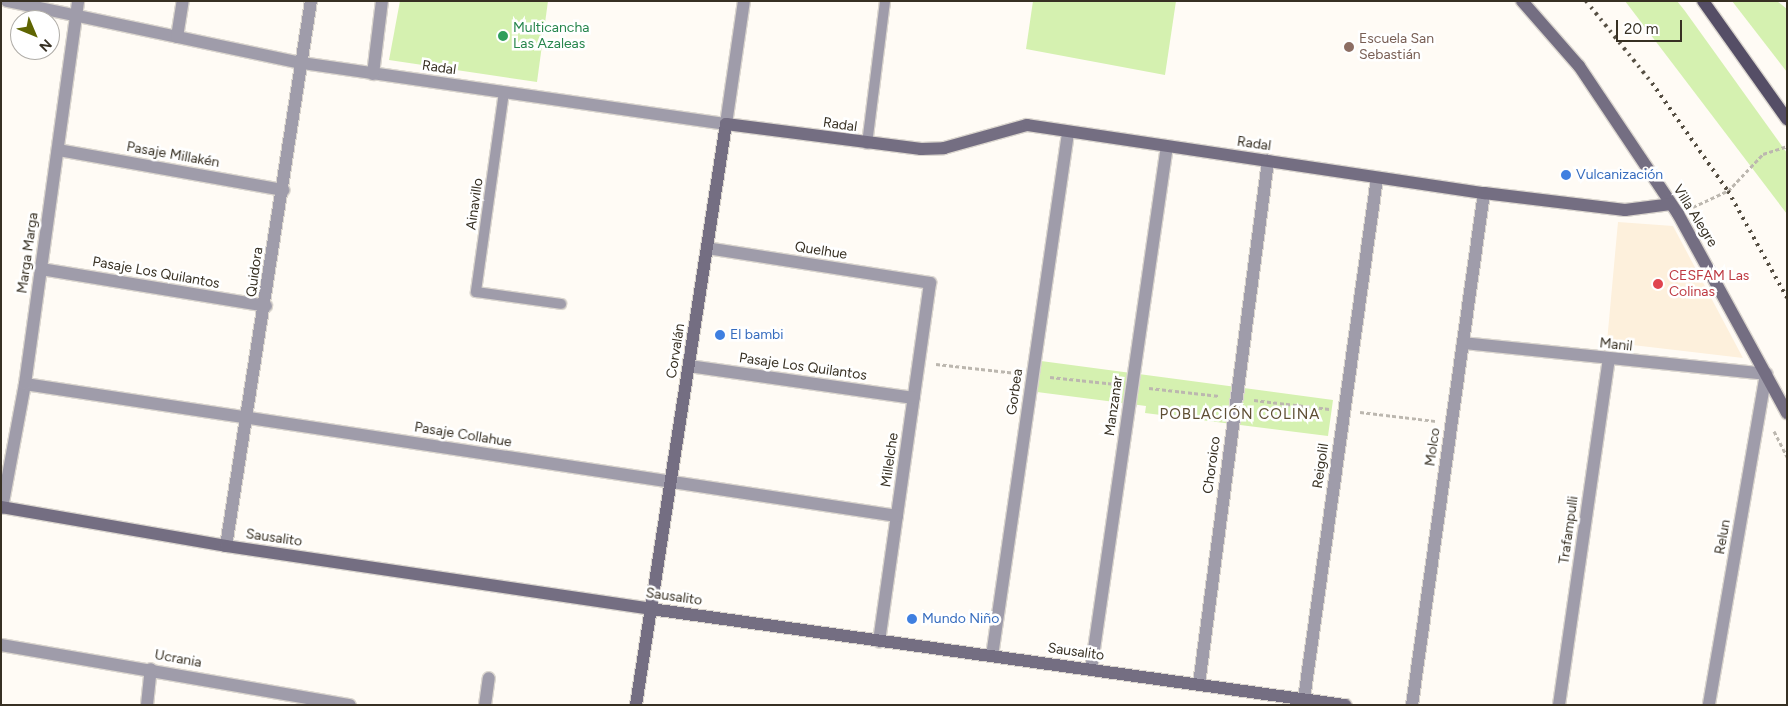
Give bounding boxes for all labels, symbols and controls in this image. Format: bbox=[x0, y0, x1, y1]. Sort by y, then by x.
north arrow bbox=[10, 10, 60, 60]
scale bar bbox=[1618, 10, 1684, 42]
place label: Multicancha Las Azaleas bbox=[513, 20, 589, 52]
text: 20 m bbox=[1624, 20, 1658, 38]
marker: Multicancha Las Azaleas bbox=[497, 30, 509, 42]
place label: Escuela San Sebastián bbox=[1359, 31, 1434, 64]
text: N bbox=[35, 35, 55, 55]
marker: Escuela San Sebastián bbox=[1343, 41, 1355, 53]
street label: Radal bbox=[421, 57, 457, 79]
street label: Radal bbox=[822, 114, 858, 136]
street label: Radal bbox=[1236, 133, 1272, 155]
street label: Pasaje Millakén bbox=[125, 139, 221, 171]
place label: Vulcanización bbox=[1576, 167, 1663, 183]
marker: Vulcanización bbox=[1560, 169, 1572, 181]
street label: Ainavillo bbox=[463, 177, 487, 231]
street label: Villa Alegre bbox=[1669, 182, 1721, 250]
street label: Marga Marga bbox=[14, 211, 42, 295]
street label: Quelhue bbox=[794, 239, 848, 263]
street label: Quidora bbox=[243, 246, 267, 298]
street label: Pasaje Los Quilantos bbox=[91, 254, 221, 292]
place label: CESFAM Las Colinas bbox=[1669, 268, 1749, 300]
marker: CESFAM Las Colinas bbox=[1651, 277, 1665, 291]
street label: Corvalán bbox=[663, 322, 689, 380]
place label: El bambi bbox=[730, 327, 784, 343]
marker: El bambi bbox=[714, 329, 726, 341]
street label: Manil bbox=[1599, 335, 1633, 355]
street label: Pasaje Los Quilantos bbox=[738, 350, 868, 384]
street label: Gorbea bbox=[1003, 368, 1027, 416]
street label: Manzanar bbox=[1101, 375, 1127, 437]
district label: POBLACIÓN COLINA bbox=[1157, 406, 1323, 424]
street label: Pasaje Collahue bbox=[413, 419, 513, 451]
street label: Molco bbox=[1422, 427, 1444, 467]
street label: Millelche bbox=[878, 432, 902, 488]
street label: Choroico bbox=[1200, 435, 1224, 495]
street label: Reigolil bbox=[1310, 442, 1332, 490]
street label: Trafampulli bbox=[1556, 495, 1582, 565]
street label: Relun bbox=[1712, 518, 1734, 556]
street label: Sausalito bbox=[245, 526, 303, 550]
street label: Sausalito bbox=[645, 585, 703, 609]
place label: Mundo Niño bbox=[922, 611, 999, 627]
marker: Mundo Niño bbox=[906, 613, 918, 625]
street label: Sausalito bbox=[1047, 640, 1105, 664]
street label: Ucrania bbox=[153, 647, 203, 671]

